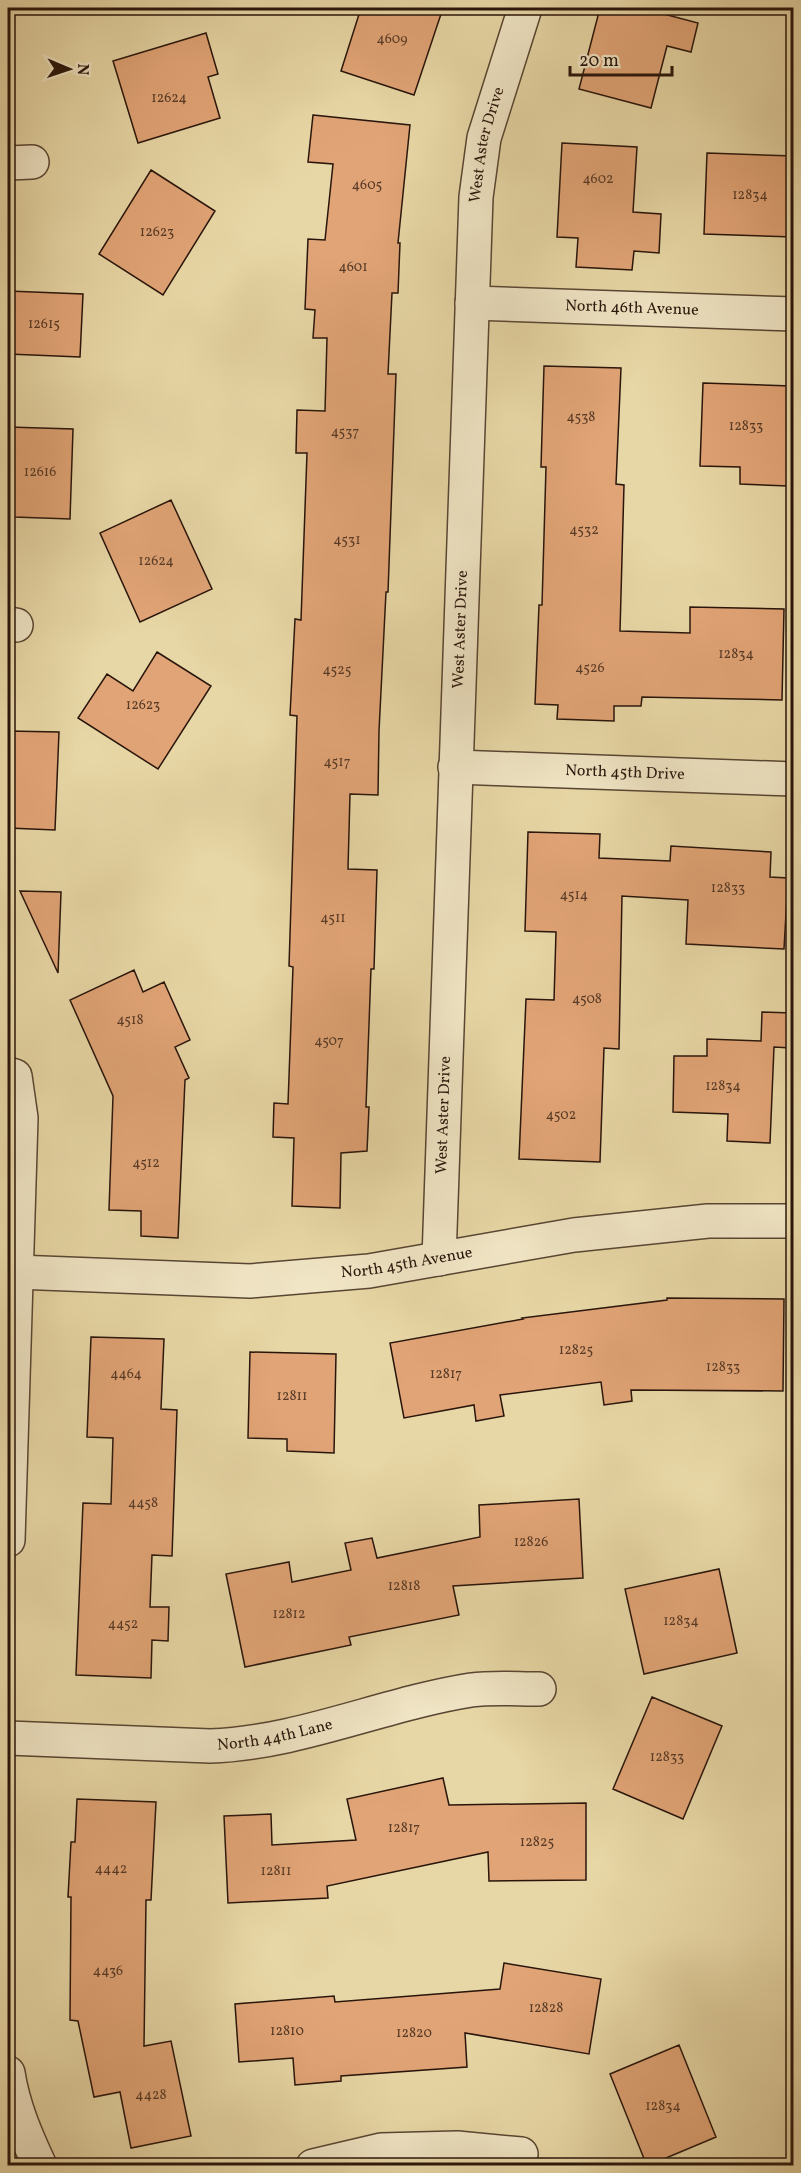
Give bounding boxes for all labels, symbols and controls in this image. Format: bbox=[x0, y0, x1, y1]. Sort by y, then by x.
house number: 4609 bbox=[376, 30, 408, 49]
north arrow bbox=[39, 39, 99, 99]
scale bar bbox=[570, 39, 672, 77]
text: 20 m bbox=[579, 49, 619, 74]
text: N bbox=[71, 63, 93, 76]
street label: West Aster Drive bbox=[464, 84, 510, 204]
house number: 12624 bbox=[151, 89, 187, 108]
house number: 4602 bbox=[582, 170, 614, 189]
house number: 4605 bbox=[352, 176, 382, 195]
house number: 12834 bbox=[732, 186, 768, 205]
house number: 12623 bbox=[140, 223, 174, 242]
house number: 4601 bbox=[338, 258, 368, 277]
street label: North 46th Avenue bbox=[565, 295, 699, 322]
house number: 12615 bbox=[28, 315, 60, 334]
house number: 4538 bbox=[567, 408, 595, 427]
house number: 12833 bbox=[729, 417, 763, 436]
house number: 4537 bbox=[331, 423, 360, 442]
house number: 12616 bbox=[24, 463, 56, 482]
house number: 4532 bbox=[569, 521, 599, 540]
house number: 4531 bbox=[333, 531, 361, 550]
house number: 12624 bbox=[138, 552, 174, 571]
street label: West Aster Drive bbox=[448, 570, 474, 689]
house number: 12834 bbox=[718, 645, 754, 664]
house number: 4526 bbox=[575, 659, 605, 678]
house number: 4525 bbox=[323, 661, 351, 680]
house number: 12623 bbox=[126, 696, 160, 715]
house number: 4517 bbox=[324, 753, 351, 772]
street label: North 45th Drive bbox=[565, 760, 685, 786]
house number: 12833 bbox=[711, 879, 745, 898]
house number: 4514 bbox=[560, 886, 588, 905]
house number: 4511 bbox=[320, 909, 346, 928]
house number: 4508 bbox=[572, 990, 602, 1009]
house number: 4518 bbox=[116, 1011, 144, 1030]
house number: 4507 bbox=[314, 1032, 344, 1051]
street label: West Aster Drive bbox=[431, 1056, 457, 1175]
house number: 12834 bbox=[705, 1077, 741, 1096]
house number: 4502 bbox=[546, 1106, 576, 1125]
house number: 4512 bbox=[132, 1154, 160, 1173]
street label: North 45th Avenue bbox=[340, 1242, 474, 1284]
house number: 12825 bbox=[559, 1341, 593, 1360]
house number: 12833 bbox=[706, 1358, 740, 1377]
house number: 4464 bbox=[110, 1365, 142, 1384]
house number: 12817 bbox=[430, 1365, 462, 1384]
house number: 12811 bbox=[277, 1387, 307, 1406]
house number: 4458 bbox=[128, 1494, 158, 1513]
house number: 12826 bbox=[514, 1533, 548, 1552]
house number: 12818 bbox=[388, 1577, 420, 1596]
house number: 12812 bbox=[272, 1605, 306, 1624]
house number: 12834 bbox=[663, 1612, 699, 1631]
house number: 4452 bbox=[108, 1615, 138, 1634]
street label: North 44th Lane bbox=[217, 1714, 335, 1757]
house number: 12833 bbox=[650, 1748, 684, 1767]
house number: 12817 bbox=[388, 1819, 420, 1838]
house number: 12825 bbox=[520, 1833, 554, 1852]
house number: 4442 bbox=[95, 1860, 127, 1879]
house number: 12811 bbox=[261, 1862, 291, 1881]
house number: 4436 bbox=[93, 1962, 123, 1981]
house number: 12828 bbox=[529, 1999, 563, 2018]
house number: 12810 bbox=[270, 2022, 304, 2041]
house number: 12820 bbox=[396, 2024, 432, 2043]
house number: 4428 bbox=[135, 2086, 167, 2105]
house number: 12834 bbox=[645, 2097, 681, 2116]

